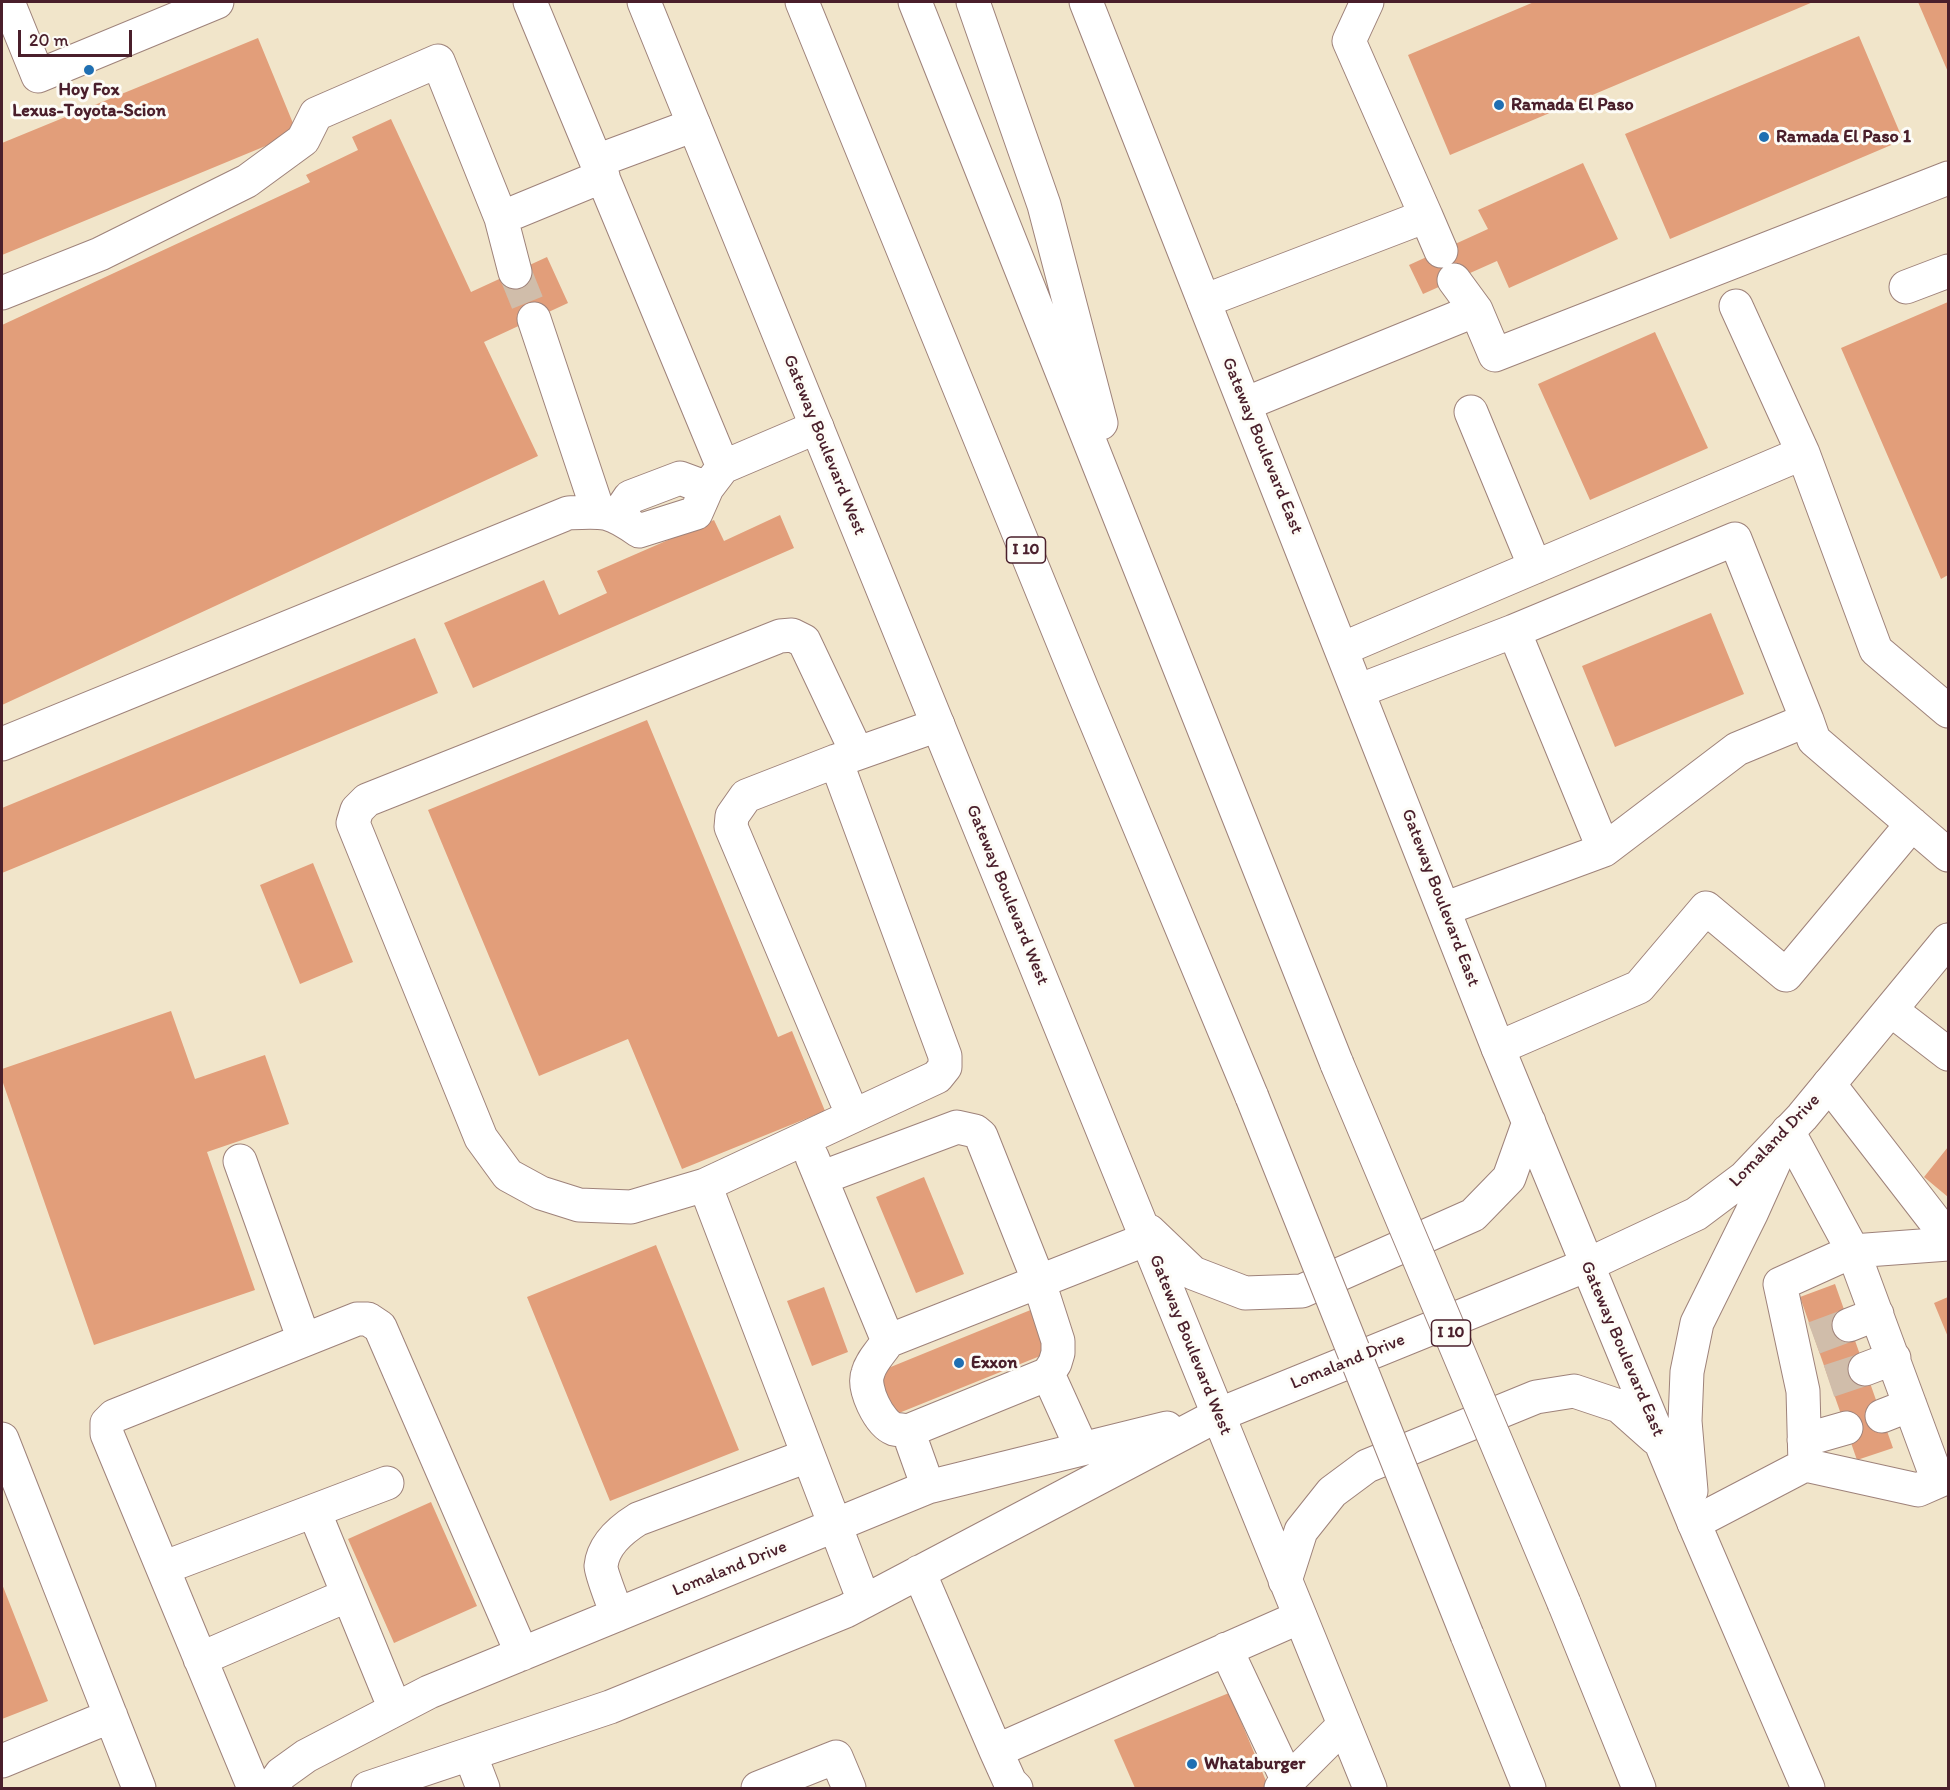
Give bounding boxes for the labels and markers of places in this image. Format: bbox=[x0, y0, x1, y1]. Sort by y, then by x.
marker: Hoy Fox Lexus-Toyota-Scion bbox=[82, 63, 96, 77]
place label: Hoy Fox Lexus-Toyota-Scion bbox=[12, 79, 166, 122]
place label: Ramada El Paso bbox=[1511, 94, 1634, 116]
marker: Ramada El Paso bbox=[1492, 98, 1506, 112]
place label: Ramada El Paso 1 bbox=[1776, 126, 1911, 148]
marker: Ramada El Paso 1 bbox=[1757, 130, 1771, 144]
place label: Exxon bbox=[971, 1352, 1018, 1374]
marker: Exxon bbox=[952, 1356, 966, 1370]
place label: Whataburger bbox=[1204, 1753, 1305, 1775]
marker: Whataburger bbox=[1185, 1757, 1199, 1771]

